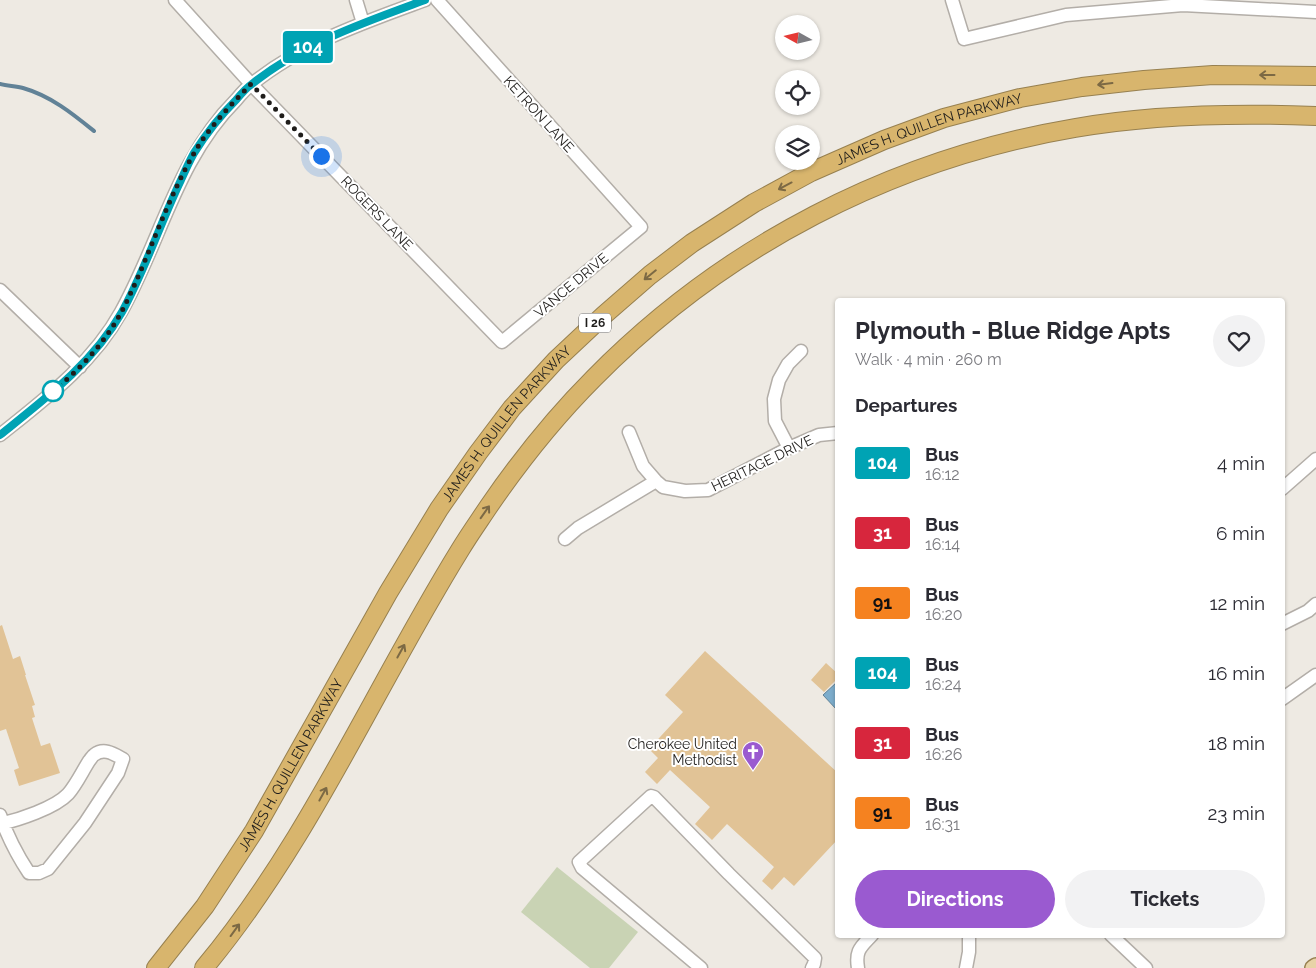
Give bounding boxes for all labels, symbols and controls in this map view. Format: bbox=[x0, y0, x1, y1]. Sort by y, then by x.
north arrow bbox=[775, 15, 820, 60]
map controls bbox=[775, 15, 820, 170]
line badge: 104 bbox=[279, 31, 337, 63]
text: 104 bbox=[293, 36, 323, 57]
button: locate bbox=[775, 70, 820, 115]
one-way arrow bbox=[1260, 70, 1276, 80]
street label: KETRON LANE bbox=[501, 73, 577, 155]
one-way arrow bbox=[1097, 79, 1113, 89]
street label: JAMES H. QUILLEN PARKWAY bbox=[833, 90, 1024, 168]
button: layers bbox=[775, 125, 820, 170]
your location bbox=[309, 144, 334, 169]
street label: ROGERS LANE bbox=[338, 173, 416, 253]
one-way arrow bbox=[778, 181, 793, 191]
street label: VANCE DRIVE bbox=[531, 250, 611, 320]
one-way arrow bbox=[644, 269, 657, 280]
road number: I 26 bbox=[579, 314, 611, 332]
button: heart bbox=[1213, 315, 1265, 367]
text: Plymouth - Blue Ridge Apts bbox=[855, 316, 1170, 345]
street label: JAMES H. QUILLEN PARKWAY bbox=[439, 342, 574, 505]
text: Walk · 4 min · 260 m bbox=[855, 350, 1002, 369]
unlabelled marker bbox=[42, 380, 64, 402]
text: Departures bbox=[855, 394, 957, 416]
street label: HERITAGE DRIVE bbox=[709, 431, 815, 495]
text: Bus bbox=[925, 443, 959, 465]
text: 104 bbox=[867, 452, 898, 473]
text: 4 min bbox=[1217, 452, 1265, 474]
text: 16:12 bbox=[925, 465, 960, 484]
one-way arrow bbox=[480, 506, 490, 520]
text: Bus bbox=[925, 513, 959, 535]
text: 31 bbox=[873, 522, 892, 543]
text: 6 min bbox=[1216, 522, 1265, 544]
text: 16:14 bbox=[925, 535, 960, 554]
text: Bus bbox=[925, 583, 959, 605]
text: 91 bbox=[873, 592, 892, 613]
text: 12 min bbox=[1209, 592, 1265, 614]
text: 16:20 bbox=[925, 605, 963, 624]
one-way arrow bbox=[396, 644, 406, 659]
text: Bus bbox=[925, 653, 959, 675]
text: 104 bbox=[867, 662, 898, 683]
text: 16 min bbox=[1208, 662, 1265, 684]
text: 16:24 bbox=[925, 675, 962, 694]
street label: JAMES H. QUILLEN PARKWAY bbox=[235, 676, 346, 854]
text: Bus bbox=[925, 723, 959, 745]
text: 31 bbox=[873, 732, 892, 753]
text: 18 min bbox=[1208, 732, 1265, 754]
place label: Cherokee United Methodist bbox=[628, 736, 737, 768]
church icon: Cherokee United Methodist bbox=[741, 740, 765, 771]
text: 16:26 bbox=[925, 745, 963, 764]
one-way arrow bbox=[318, 787, 328, 801]
text: Bus bbox=[925, 793, 959, 815]
text: 91 bbox=[873, 802, 892, 823]
text: 23 min bbox=[1207, 802, 1265, 824]
text: 16:31 bbox=[925, 815, 960, 834]
button: Directions bbox=[855, 870, 1055, 928]
button: Tickets bbox=[1065, 870, 1265, 928]
one-way arrow bbox=[229, 924, 240, 937]

